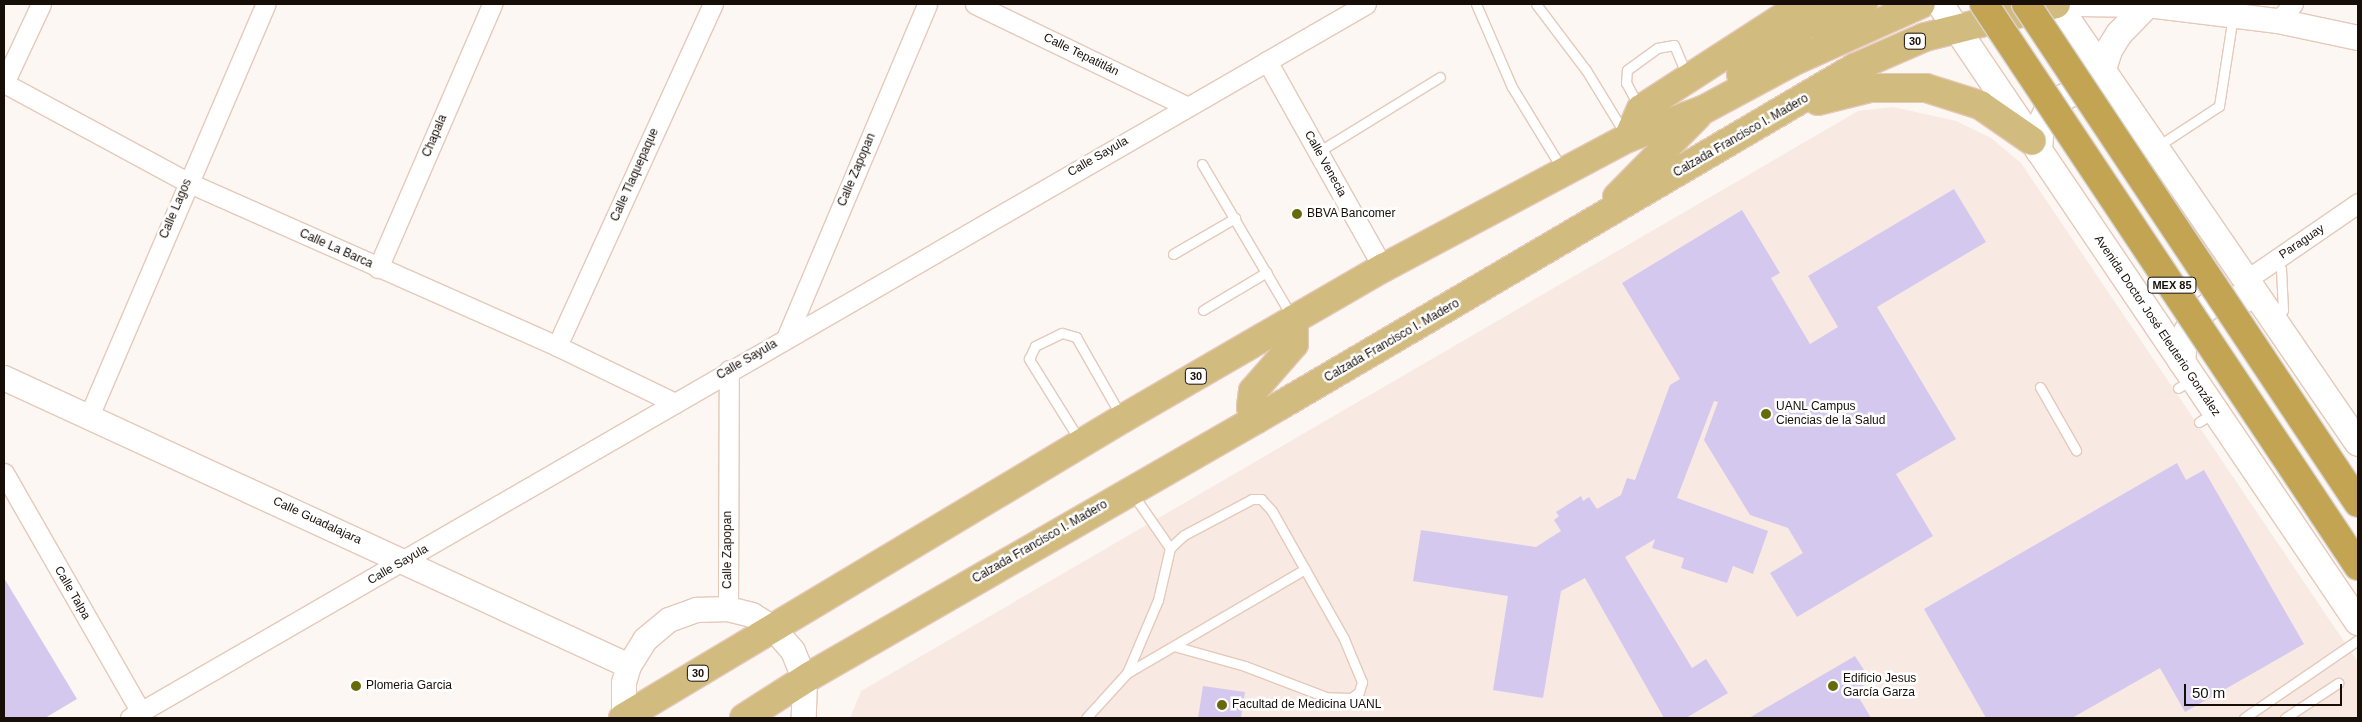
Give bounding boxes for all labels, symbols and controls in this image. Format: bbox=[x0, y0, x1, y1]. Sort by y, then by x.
street label: Calle Tepatitlán bbox=[1041, 31, 1121, 79]
road number: 30 bbox=[1904, 32, 1926, 49]
street label: Calzada Francisco I. Madero bbox=[1671, 91, 1811, 181]
street label: Chapala bbox=[420, 113, 450, 159]
street label: Calle Tlaquepaque bbox=[608, 126, 662, 224]
street label: Calle Venecia bbox=[1301, 128, 1349, 200]
street label: Calle Zapopan bbox=[835, 131, 879, 209]
street label: Calle Sayula bbox=[1065, 134, 1131, 180]
street label: Calle Lagos bbox=[157, 177, 195, 241]
place label: BBVA Bancomer bbox=[1307, 207, 1396, 221]
marker: BBVA Bancomer bbox=[1291, 208, 1303, 220]
street label: Paraguay bbox=[2277, 222, 2327, 262]
street label: Calle La Barca bbox=[297, 226, 375, 272]
street label: Avenida Doctor José Eleuterio González bbox=[2091, 233, 2223, 419]
road number: MEX 85 bbox=[2147, 276, 2197, 294]
street label: Calzada Francisco I. Madero bbox=[1322, 296, 1462, 386]
street label: Calle Sayula bbox=[714, 337, 780, 383]
road number: 30 bbox=[1185, 368, 1207, 384]
place label: UANL Campus Ciencias de la Salud bbox=[1776, 400, 1885, 428]
marker: UANL Campus Ciencias de la Salud bbox=[1760, 408, 1772, 420]
street label: Calle Guadalajara bbox=[270, 494, 364, 548]
street label: Calzada Francisco I. Madero bbox=[970, 497, 1110, 587]
street label: Calle Zapopan bbox=[721, 511, 735, 589]
street label: Calle Sayula bbox=[365, 542, 431, 588]
street label: Calle Talpa bbox=[51, 564, 93, 622]
road number: 30 bbox=[687, 664, 709, 681]
place label: Edificio Jesus García Garza bbox=[1843, 672, 1916, 700]
scale bar bbox=[2187, 674, 2344, 706]
place label: Plomeria Garcia bbox=[366, 679, 452, 693]
marker: Plomeria Garcia bbox=[350, 680, 362, 692]
marker: Edificio Jesus García Garza bbox=[1827, 680, 1839, 692]
text: 50 m bbox=[2192, 684, 2225, 701]
place label: Facultad de Medicina UANL bbox=[1232, 698, 1381, 712]
marker: Facultad de Medicina UANL bbox=[1216, 699, 1228, 711]

